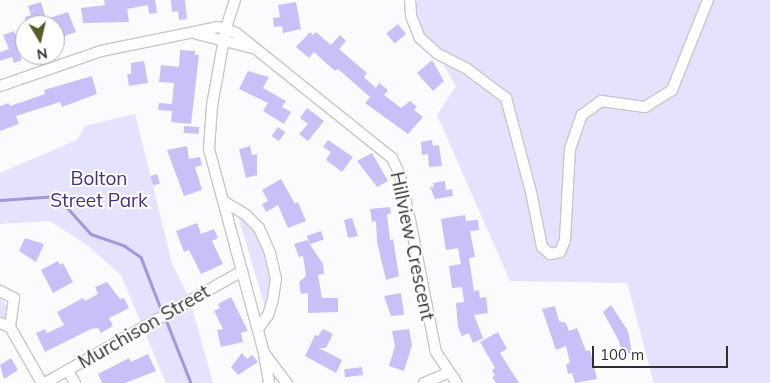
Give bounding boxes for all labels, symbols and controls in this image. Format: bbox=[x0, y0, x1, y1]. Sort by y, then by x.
north arrow bbox=[15, 15, 65, 65]
text: N bbox=[36, 44, 49, 64]
park label: Bolton Street Park bbox=[50, 168, 148, 212]
street label: Hillview Crescent bbox=[385, 170, 439, 322]
street label: Murchison Street bbox=[74, 280, 214, 374]
scale bar bbox=[595, 336, 731, 368]
text: 100 m bbox=[600, 345, 644, 364]

